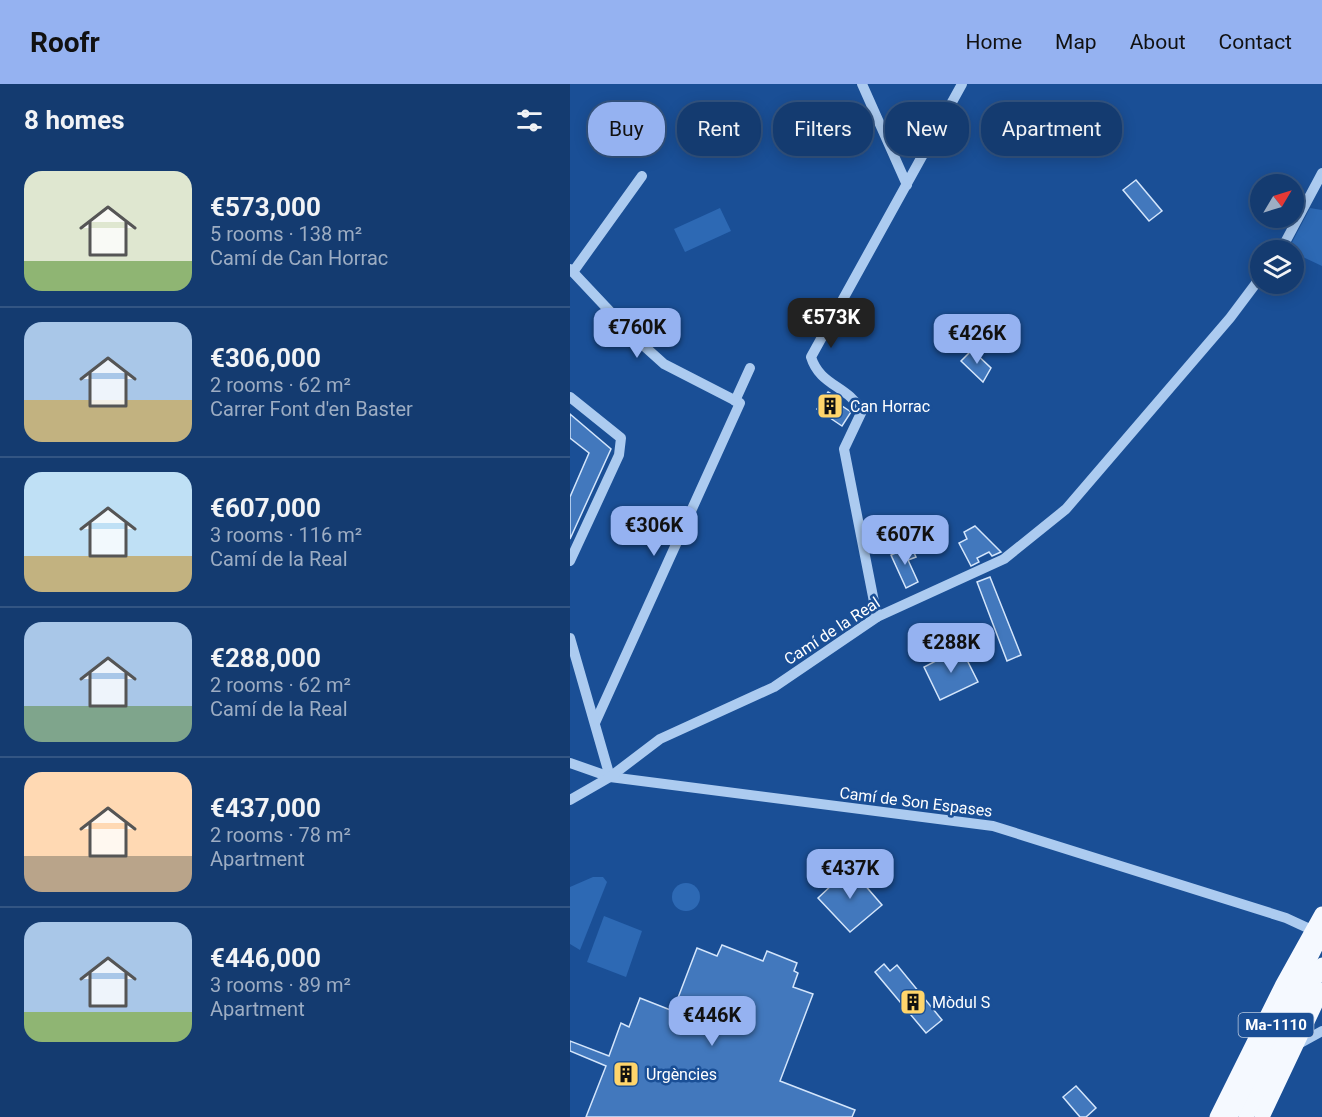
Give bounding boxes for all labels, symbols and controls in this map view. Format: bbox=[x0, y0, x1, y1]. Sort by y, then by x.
text: Roofr bbox=[30, 26, 100, 59]
text: Home bbox=[966, 30, 1022, 54]
text: Map bbox=[1055, 30, 1097, 54]
text: About bbox=[1130, 30, 1186, 54]
text: Contact bbox=[1219, 30, 1292, 54]
chip: Buy bbox=[588, 102, 665, 156]
chip: Rent bbox=[677, 102, 761, 156]
chip: Filters bbox=[773, 102, 873, 156]
chip: New bbox=[885, 102, 969, 156]
chip: Apartment bbox=[981, 102, 1122, 156]
icon: filters bbox=[513, 104, 546, 137]
text: 8 homes bbox=[24, 105, 125, 135]
north arrow bbox=[1250, 174, 1304, 228]
map controls bbox=[1250, 174, 1304, 294]
text: €573,000 bbox=[210, 192, 321, 222]
icon: home bbox=[72, 195, 144, 267]
text: 5 rooms · 138 m² bbox=[210, 222, 362, 246]
button: layers bbox=[1250, 240, 1304, 294]
text: Camí de Can Horrac bbox=[210, 246, 388, 270]
pin: €573K bbox=[789, 298, 873, 349]
text: €573K bbox=[802, 305, 860, 329]
pin: €760K bbox=[595, 308, 679, 359]
pin: €426K bbox=[935, 314, 1019, 365]
text: €760K bbox=[608, 315, 666, 339]
text: €426K bbox=[948, 321, 1006, 345]
text: €306,000 bbox=[210, 343, 321, 373]
icon: home bbox=[72, 346, 144, 418]
text: 2 rooms · 62 m² bbox=[210, 373, 351, 397]
building icon: Can Horrac bbox=[815, 391, 845, 421]
text: Carrer Font d'en Baster bbox=[210, 397, 413, 421]
place label: Can Horrac bbox=[850, 397, 930, 416]
text: €607,000 bbox=[210, 493, 321, 523]
icon: home bbox=[72, 496, 144, 568]
pin: €306K bbox=[612, 506, 696, 557]
text: €306K bbox=[625, 513, 683, 537]
pin: €607K bbox=[863, 515, 947, 566]
text: €607K bbox=[876, 522, 934, 546]
text: 3 rooms · 116 m² bbox=[210, 523, 362, 547]
text: Camí de la Real bbox=[210, 547, 348, 571]
street label: Camí de la Real bbox=[781, 593, 883, 669]
pin: €288K bbox=[909, 623, 993, 674]
text: €288K bbox=[922, 630, 980, 654]
text: €288,000 bbox=[210, 643, 321, 673]
icon: home bbox=[72, 646, 144, 718]
text: 2 rooms · 62 m² bbox=[210, 673, 351, 697]
text: Camí de la Real bbox=[210, 697, 348, 721]
street label: Camí de Son Espases bbox=[838, 783, 994, 821]
text: €437,000 bbox=[210, 793, 321, 823]
icon: home bbox=[72, 796, 144, 868]
text: 2 rooms · 78 m² bbox=[210, 823, 351, 847]
text: Apartment bbox=[210, 847, 305, 871]
pin: €437K bbox=[808, 849, 892, 900]
text: €437K bbox=[821, 856, 879, 880]
text: €446,000 bbox=[210, 943, 321, 973]
icon: home bbox=[72, 946, 144, 1018]
text: 3 rooms · 89 m² bbox=[210, 973, 351, 997]
building icon: Mòdul S bbox=[898, 987, 928, 1017]
place label: Mòdul S bbox=[932, 993, 990, 1012]
pin: €446K bbox=[670, 996, 754, 1047]
text: Apartment bbox=[210, 997, 305, 1021]
text: €446K bbox=[683, 1003, 741, 1027]
road number: Ma-1110 bbox=[1238, 1013, 1314, 1037]
building icon: Urgències bbox=[611, 1059, 641, 1089]
place label: Urgències bbox=[646, 1065, 717, 1084]

